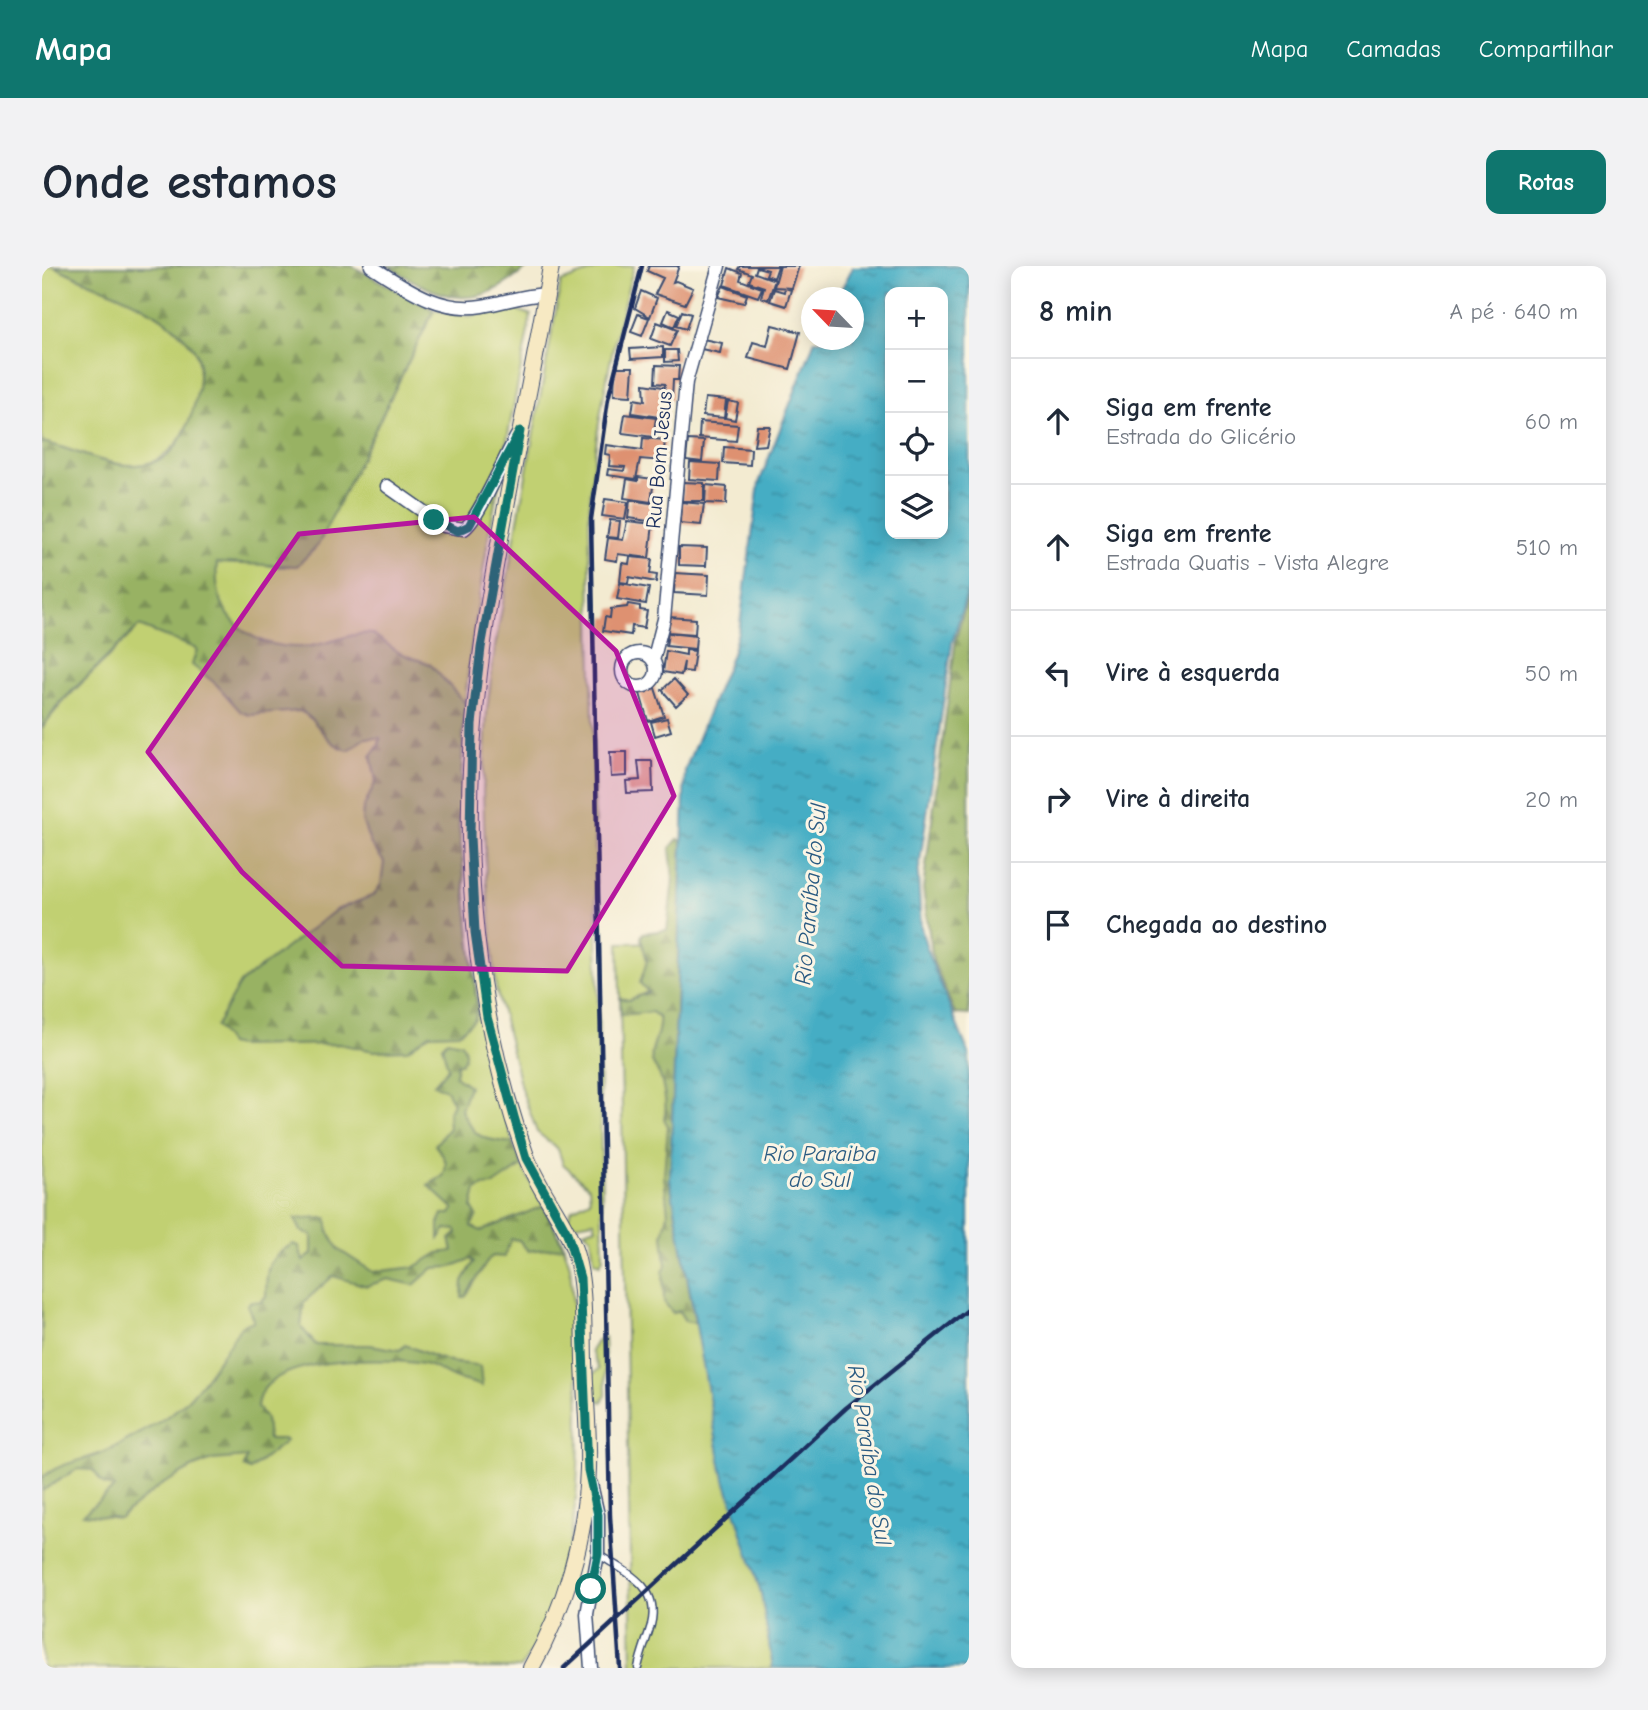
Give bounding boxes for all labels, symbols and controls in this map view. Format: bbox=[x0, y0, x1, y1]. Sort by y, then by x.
text: Mapa bbox=[35, 30, 112, 68]
text: Mapa bbox=[1251, 35, 1308, 63]
text: Camadas bbox=[1346, 35, 1441, 63]
text: Compartilhar bbox=[1479, 35, 1613, 63]
button: Rotas bbox=[1486, 150, 1606, 214]
text: Onde estamos bbox=[42, 154, 337, 210]
north arrow bbox=[801, 287, 864, 350]
map controls bbox=[885, 287, 948, 539]
button: + bbox=[885, 287, 948, 350]
text: 8 min bbox=[1039, 294, 1113, 329]
text: A pé · 640 m bbox=[1449, 298, 1578, 325]
button: − bbox=[885, 350, 948, 413]
street label: Rua Bom Jesus bbox=[641, 390, 677, 530]
text: Siga em frente bbox=[1106, 393, 1272, 423]
icon: ahead bbox=[1039, 402, 1077, 440]
text: 60 m bbox=[1525, 408, 1578, 435]
button: locate bbox=[885, 413, 948, 476]
text: Estrada do Glicério bbox=[1106, 423, 1296, 450]
button: layers bbox=[885, 476, 948, 539]
route end bbox=[418, 504, 449, 535]
text: Siga em frente bbox=[1106, 519, 1272, 549]
icon: ahead bbox=[1039, 528, 1077, 566]
text: 510 m bbox=[1516, 534, 1578, 561]
text: Estrada Quatis - Vista Alegre bbox=[1106, 549, 1389, 576]
icon: left bbox=[1039, 654, 1077, 692]
text: Vire à esquerda bbox=[1106, 658, 1280, 688]
text: 50 m bbox=[1525, 660, 1578, 687]
icon: right bbox=[1039, 780, 1077, 818]
text: Vire à direita bbox=[1106, 784, 1250, 814]
text: 20 m bbox=[1525, 786, 1578, 813]
water label: Rio Paraíba do Sul bbox=[789, 801, 832, 986]
icon: arrive bbox=[1039, 906, 1077, 944]
text: Chegada ao destino bbox=[1106, 910, 1327, 940]
water label: Rio Paraiba do Sul bbox=[764, 1140, 877, 1193]
water label: Rio Paraíba do Sul bbox=[842, 1363, 897, 1548]
route start bbox=[575, 1573, 606, 1604]

